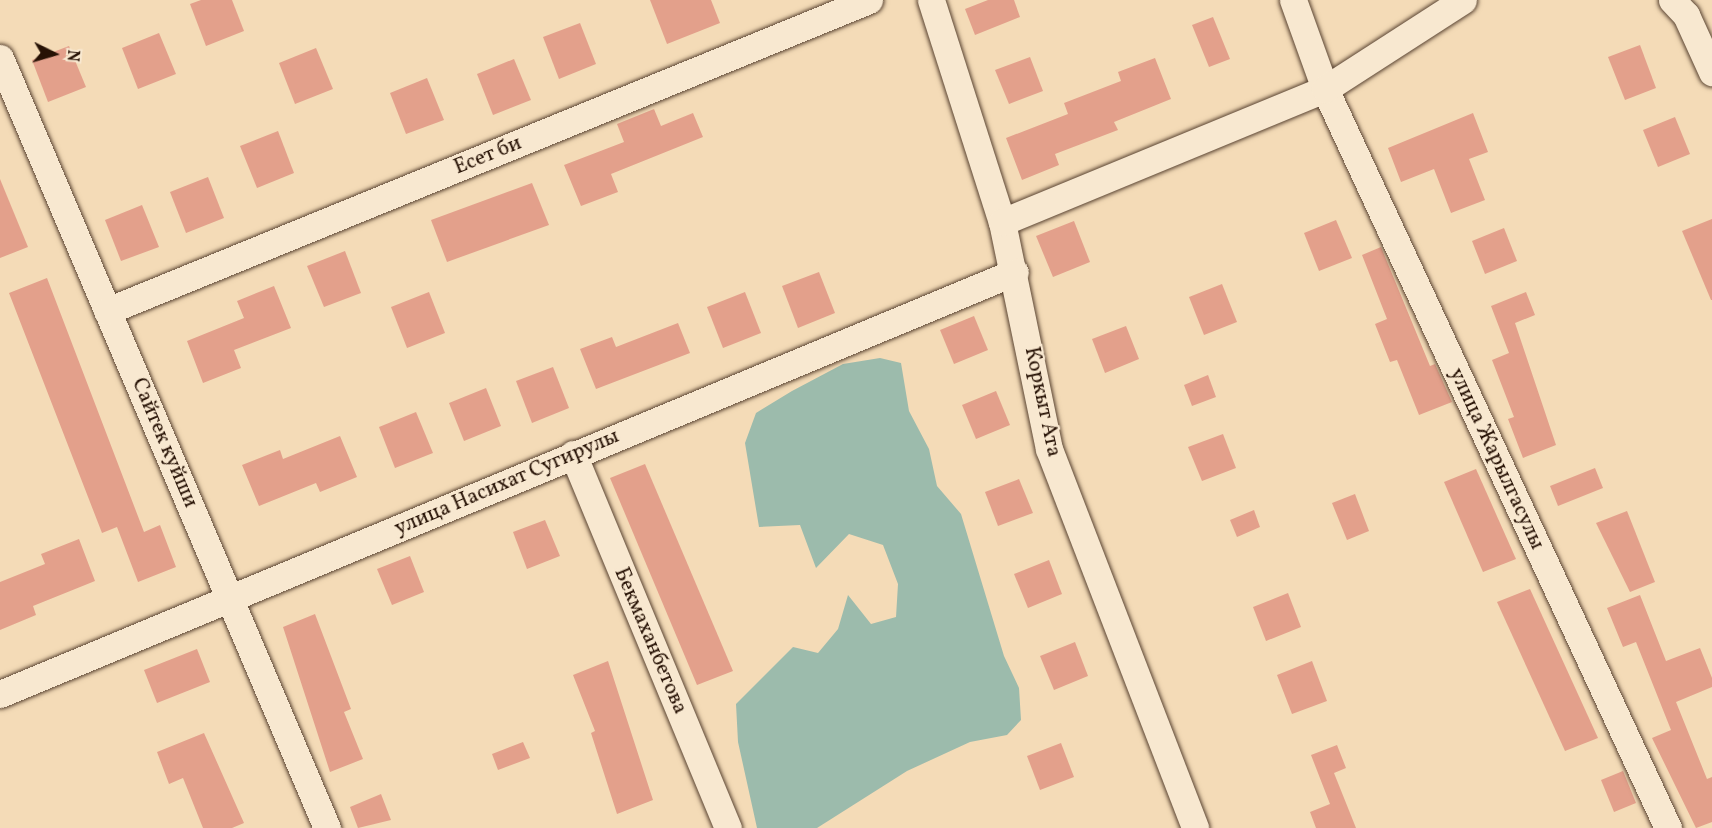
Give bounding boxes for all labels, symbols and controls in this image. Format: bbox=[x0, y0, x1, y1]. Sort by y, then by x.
north arrow bbox=[24, 24, 84, 84]
text: N bbox=[60, 49, 83, 62]
street label: Есет би bbox=[451, 131, 525, 181]
street label: Коркыт Ата bbox=[1018, 345, 1066, 459]
street label: улица Жарылгасулы bbox=[1443, 364, 1549, 554]
street label: Сайтек куйши bbox=[125, 374, 203, 512]
street label: улица Насихат Сугирулы bbox=[391, 424, 623, 542]
street label: Бекмаханбетова bbox=[608, 564, 692, 718]

